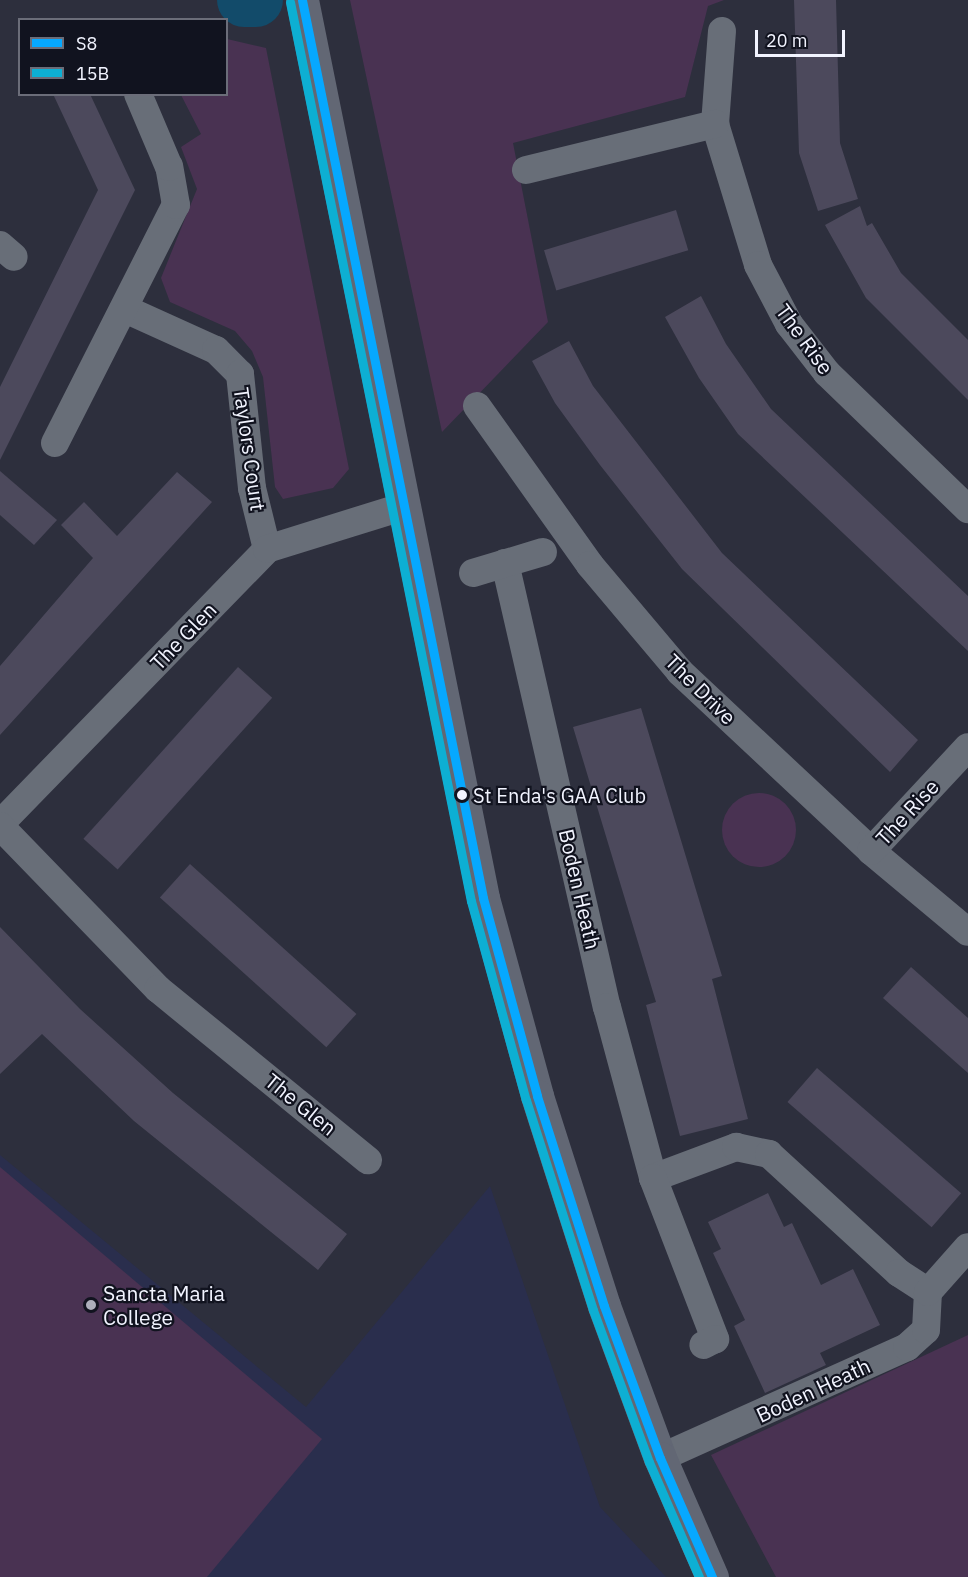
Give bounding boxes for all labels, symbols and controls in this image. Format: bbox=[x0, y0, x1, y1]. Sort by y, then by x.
legend bbox=[18, 18, 228, 96]
scale bar bbox=[758, 18, 848, 56]
text: 20 m bbox=[766, 29, 808, 52]
text: S8 bbox=[76, 32, 97, 55]
text: 15B bbox=[76, 62, 109, 85]
street label: The Rise bbox=[771, 299, 839, 379]
street label: Taylors Court bbox=[229, 386, 271, 512]
street label: The Glen bbox=[145, 597, 221, 675]
street label: The Drive bbox=[661, 649, 741, 729]
street label: The Rise bbox=[870, 774, 944, 850]
place label: St Enda's GAA Club bbox=[473, 783, 646, 807]
marker: St Enda's GAA Club bbox=[456, 789, 468, 801]
street label: Boden Heath bbox=[554, 826, 606, 952]
street label: The Glen bbox=[260, 1068, 342, 1140]
place label: Sancta Maria College bbox=[103, 1280, 225, 1330]
marker: Sancta Maria College bbox=[84, 1298, 98, 1312]
street label: Boden Heath bbox=[752, 1353, 874, 1427]

